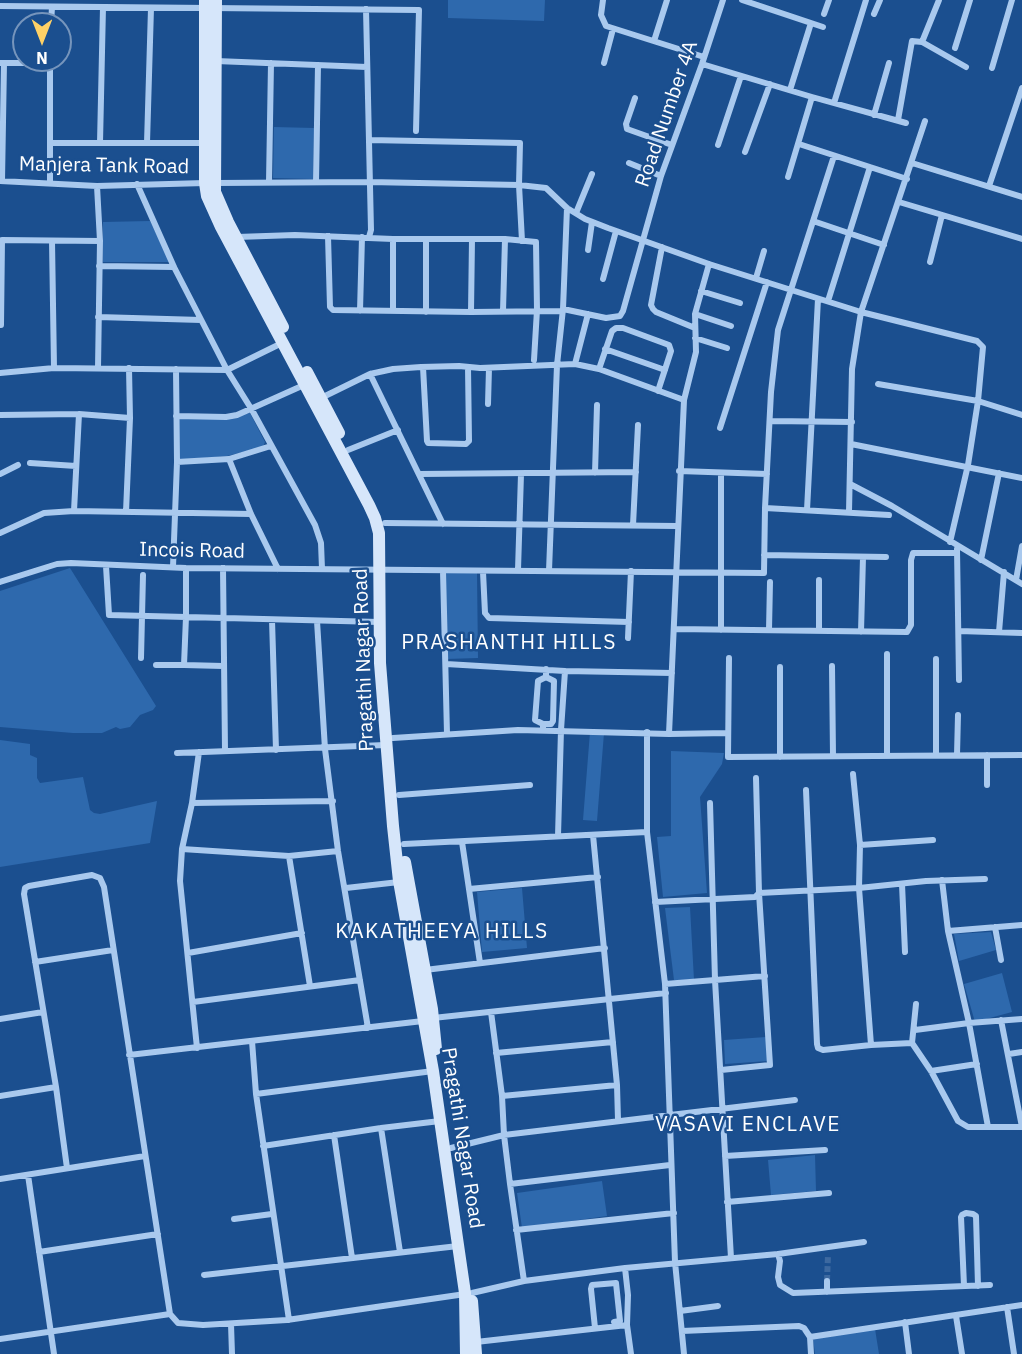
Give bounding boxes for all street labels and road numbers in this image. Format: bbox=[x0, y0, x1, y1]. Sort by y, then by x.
street label: Road Number 4A bbox=[631, 38, 703, 190]
street label: Manjera Tank Road bbox=[19, 153, 189, 179]
street label: Incois Road bbox=[139, 538, 245, 564]
street label: Pragathi Nagar Road bbox=[349, 568, 379, 752]
street label: Pragathi Nagar Road bbox=[436, 1046, 488, 1230]

